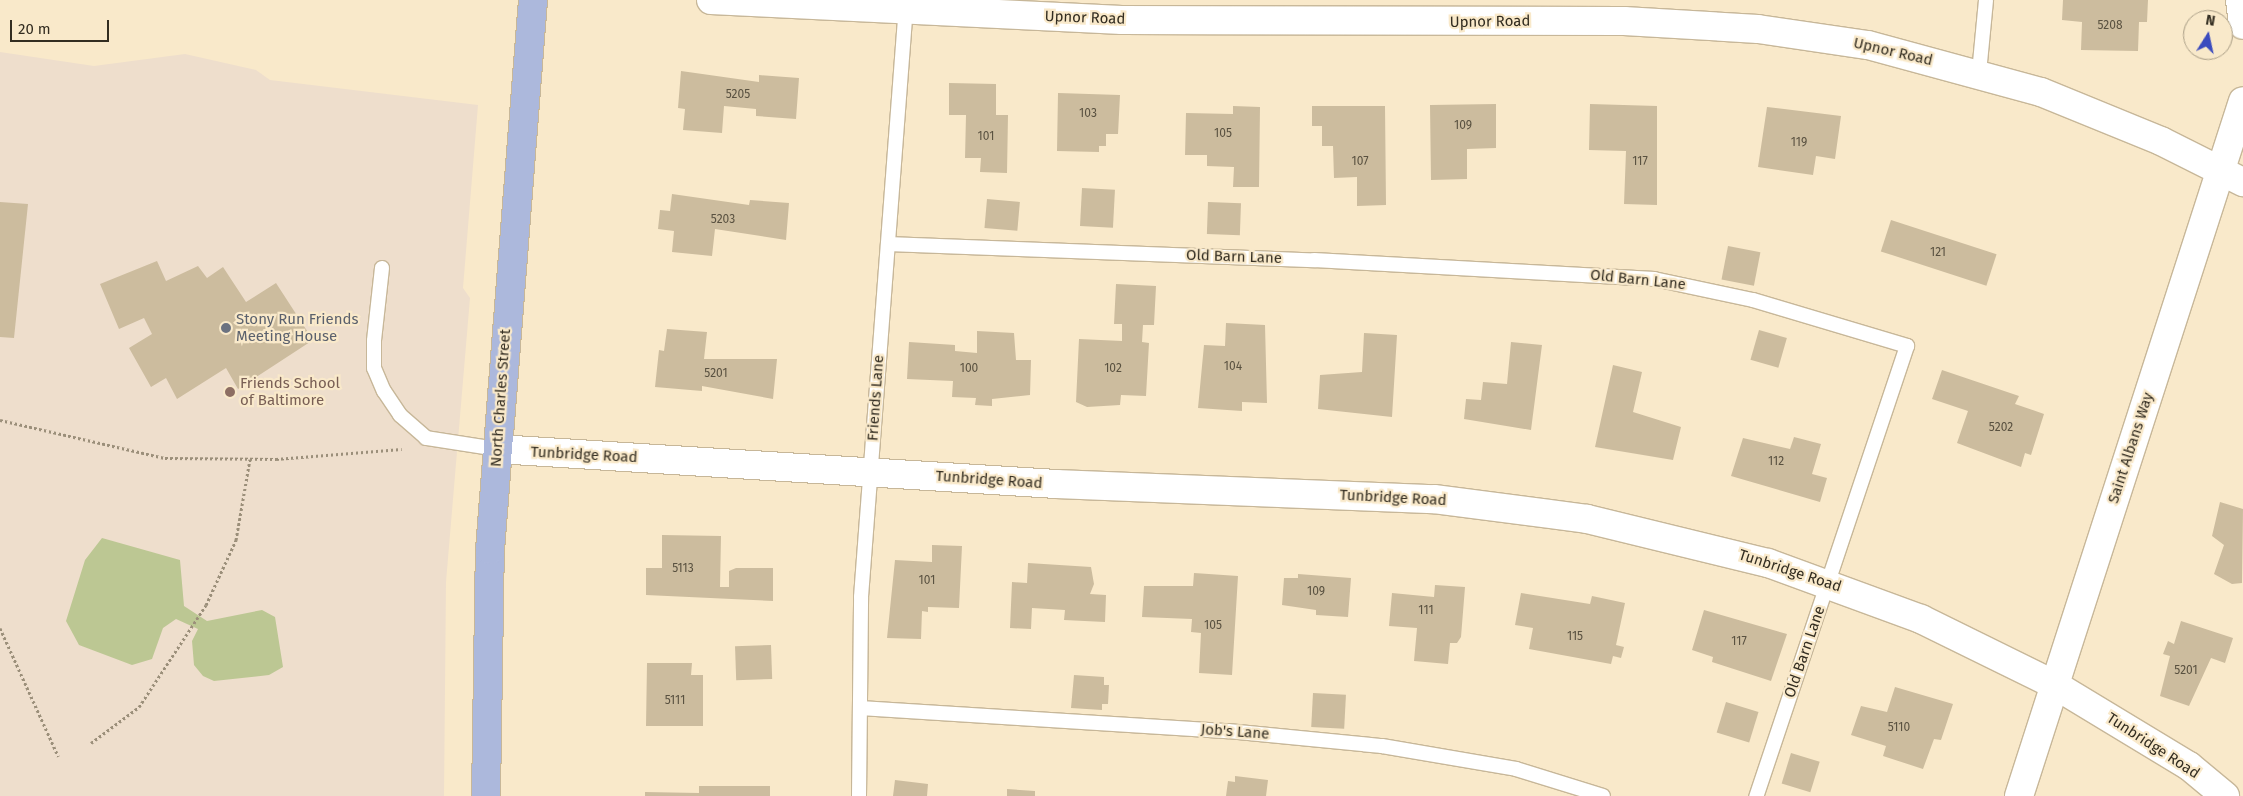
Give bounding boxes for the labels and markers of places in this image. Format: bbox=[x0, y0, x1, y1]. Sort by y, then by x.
place label: Stony Run Friends Meeting House bbox=[236, 310, 359, 345]
marker: Stony Run Friends Meeting House bbox=[220, 322, 232, 334]
place label: Friends School of Baltimore bbox=[240, 374, 340, 409]
marker: Friends School of Baltimore bbox=[224, 386, 236, 398]

